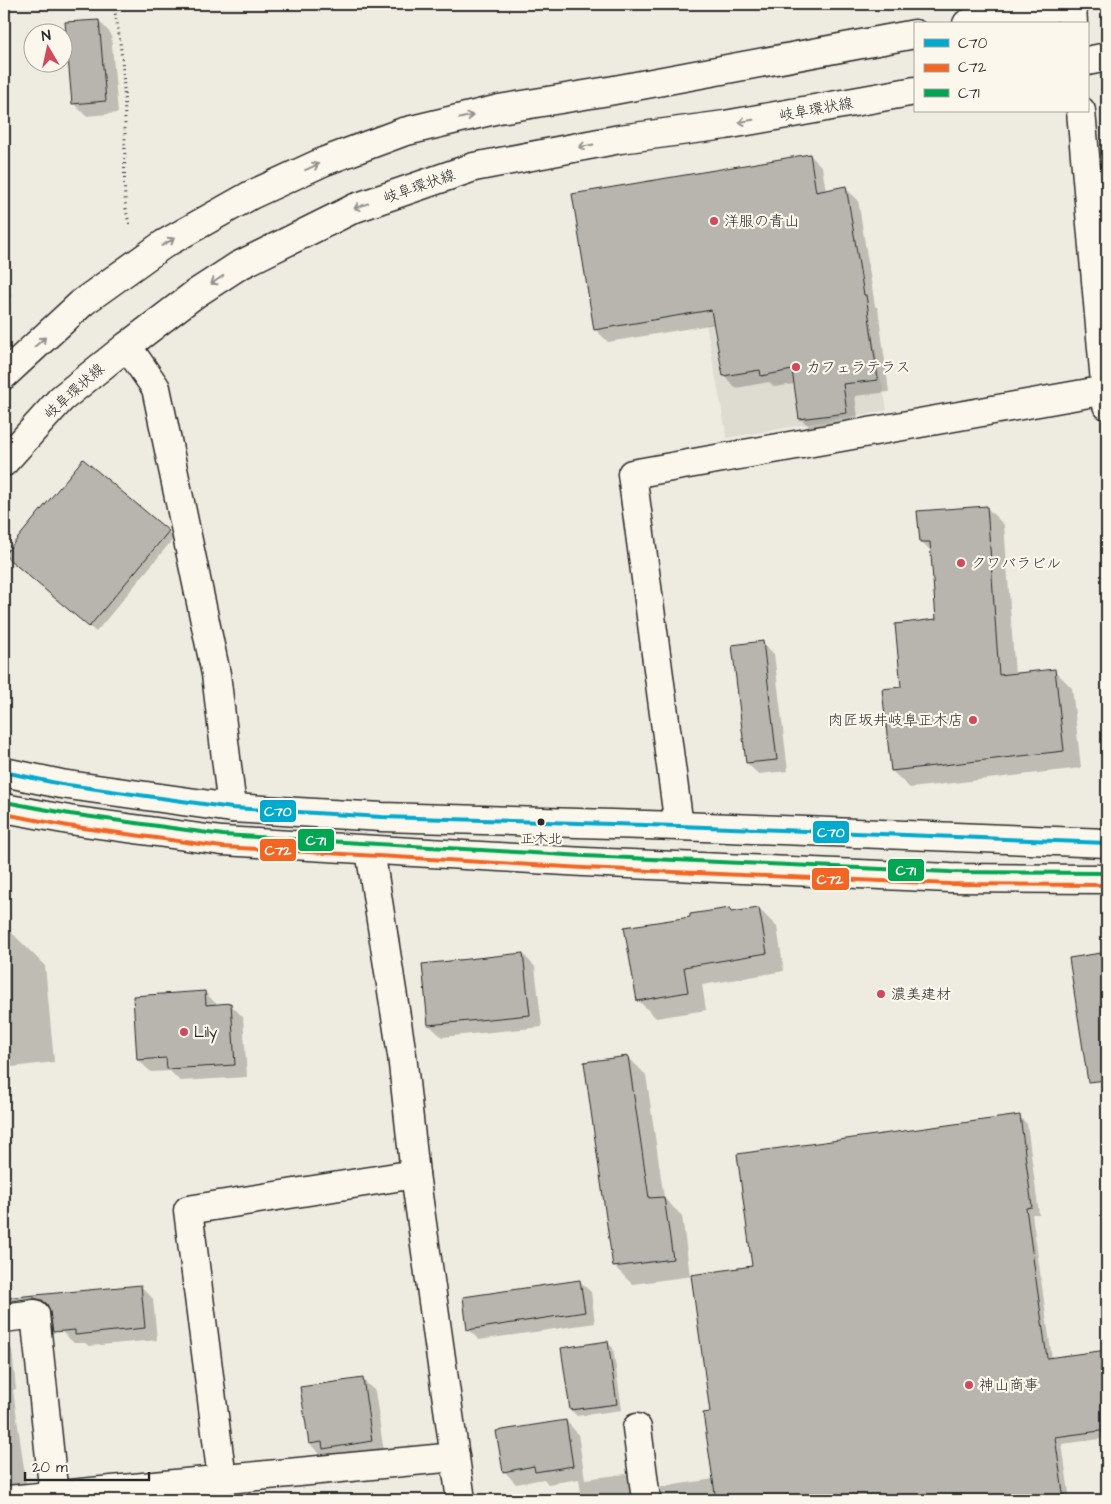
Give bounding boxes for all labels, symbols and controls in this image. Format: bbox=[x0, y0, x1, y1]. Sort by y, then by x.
north arrow bbox=[22, 22, 72, 72]
legend bbox=[914, 22, 1088, 112]
text: N bbox=[40, 26, 52, 47]
text: C70 bbox=[958, 33, 988, 54]
text: C72 bbox=[958, 57, 987, 78]
text: C71 bbox=[958, 83, 980, 104]
street label: 岐阜環状線 bbox=[777, 93, 855, 126]
one-way arrow bbox=[457, 112, 473, 121]
one-way arrow bbox=[738, 116, 754, 126]
one-way arrow bbox=[578, 141, 594, 151]
one-way arrow bbox=[304, 162, 319, 171]
street label: 岐阜環状線 bbox=[380, 164, 458, 209]
one-way arrow bbox=[354, 202, 370, 211]
place label: 洋服の青山 bbox=[724, 211, 799, 232]
marker: 洋服の青山 bbox=[708, 215, 720, 227]
one-way arrow bbox=[160, 237, 174, 247]
one-way arrow bbox=[210, 274, 224, 285]
one-way arrow bbox=[33, 336, 46, 348]
place label: カフェラテラス bbox=[806, 357, 910, 378]
street label: 岐阜環状線 bbox=[39, 358, 109, 424]
marker: カフェラテラス bbox=[790, 361, 802, 373]
place label: クワバラビル bbox=[971, 553, 1061, 574]
marker: クワバラビル bbox=[955, 557, 967, 569]
place label: 肉匠坂井岐阜正木店 bbox=[828, 710, 963, 731]
marker: 肉匠坂井岐阜正木店 bbox=[967, 714, 979, 726]
line badge: C70 bbox=[259, 799, 297, 823]
text: C70 bbox=[264, 802, 292, 822]
marker: 正木北 bbox=[536, 817, 546, 827]
line badge: C70 bbox=[812, 820, 850, 844]
text: C70 bbox=[817, 823, 845, 843]
line badge: C71 bbox=[297, 828, 335, 852]
place label: 正木北 bbox=[520, 829, 562, 849]
text: C71 bbox=[306, 831, 326, 851]
line badge: C72 bbox=[259, 838, 297, 862]
text: C72 bbox=[265, 841, 292, 861]
line badge: C71 bbox=[887, 858, 925, 882]
text: C71 bbox=[896, 861, 916, 881]
line badge: C72 bbox=[811, 867, 850, 891]
text: C72 bbox=[817, 870, 844, 890]
place label: 濃美建材 bbox=[891, 984, 951, 1005]
marker: 濃美建材 bbox=[875, 988, 887, 1000]
place label: Lily bbox=[194, 1022, 217, 1044]
marker: Lily bbox=[178, 1026, 190, 1038]
place label: 神山商事 bbox=[979, 1375, 1039, 1396]
marker: 神山商事 bbox=[963, 1379, 975, 1391]
scale bar bbox=[25, 1449, 149, 1481]
text: 20 m bbox=[32, 1457, 68, 1478]

